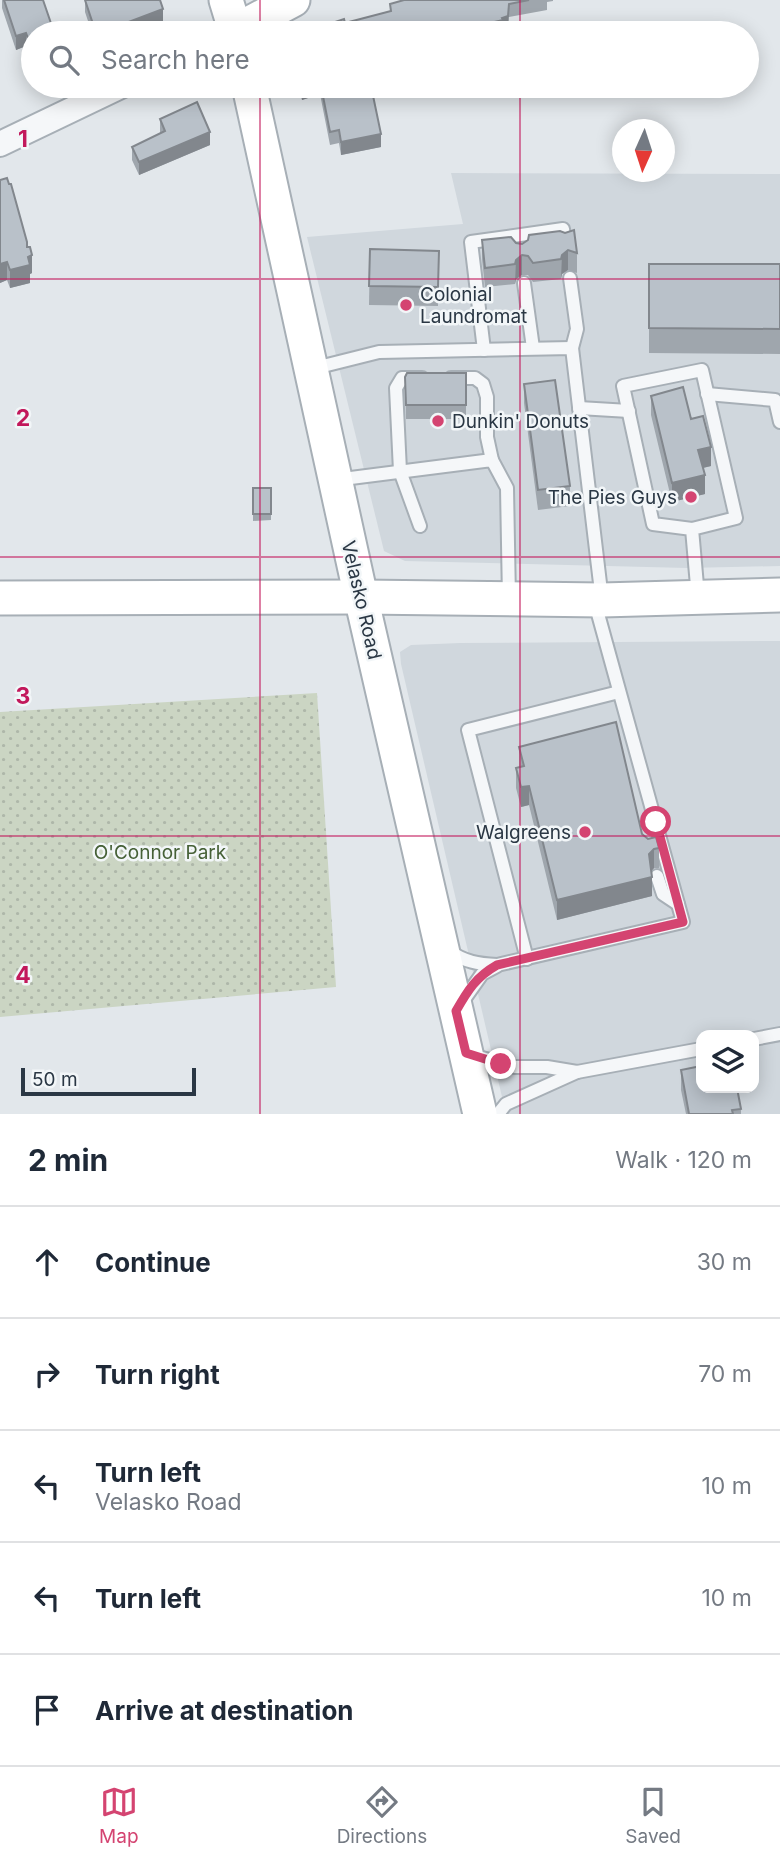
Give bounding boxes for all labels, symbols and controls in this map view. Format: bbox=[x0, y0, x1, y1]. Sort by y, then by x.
search box bbox=[21, 21, 759, 98]
icon: search bbox=[45, 41, 83, 79]
text: Search here bbox=[101, 44, 250, 75]
north arrow bbox=[612, 119, 675, 182]
text: 1 bbox=[18, 125, 28, 153]
place label: Colonial Laundromat bbox=[420, 283, 527, 328]
marker: Colonial Laundromat bbox=[398, 297, 414, 313]
text: 2 bbox=[16, 404, 30, 432]
place label: Dunkin' Donuts bbox=[452, 410, 589, 433]
marker: Dunkin' Donuts bbox=[430, 413, 446, 429]
place label: The Pies Guys bbox=[548, 486, 677, 509]
marker: The Pies Guys bbox=[683, 489, 699, 505]
street label: Velasko Road bbox=[337, 539, 386, 662]
text: 3 bbox=[16, 682, 30, 710]
route start bbox=[640, 806, 671, 837]
place label: Walgreens bbox=[476, 821, 571, 844]
marker: Walgreens bbox=[577, 824, 593, 840]
park label: O'Connor Park bbox=[94, 841, 227, 864]
text: 4 bbox=[15, 961, 31, 989]
map controls bbox=[696, 1030, 759, 1093]
button: layers bbox=[696, 1030, 759, 1093]
route end bbox=[485, 1048, 516, 1079]
scale bar bbox=[21, 1065, 196, 1097]
text: 50 m bbox=[32, 1068, 78, 1091]
text: 2 min bbox=[28, 1142, 108, 1178]
text: Walk · 120 m bbox=[615, 1146, 752, 1174]
icon: ahead bbox=[28, 1243, 66, 1281]
text: Continue bbox=[95, 1247, 211, 1278]
text: 30 m bbox=[697, 1248, 752, 1276]
icon: right bbox=[28, 1355, 66, 1393]
text: Turn right bbox=[95, 1359, 220, 1390]
text: 70 m bbox=[698, 1360, 752, 1388]
text: Turn left bbox=[95, 1457, 201, 1488]
icon: left bbox=[28, 1467, 66, 1505]
text: 10 m bbox=[702, 1472, 752, 1500]
text: Velasko Road bbox=[95, 1488, 242, 1516]
icon: left bbox=[28, 1579, 66, 1617]
text: Turn left bbox=[95, 1583, 201, 1614]
text: 10 m bbox=[702, 1584, 752, 1612]
icon: arrive bbox=[28, 1691, 66, 1729]
text: Arrive at destination bbox=[95, 1695, 354, 1726]
tab: Map bbox=[99, 1783, 139, 1848]
tab: Directions bbox=[337, 1783, 427, 1848]
tab: Saved bbox=[625, 1783, 681, 1848]

